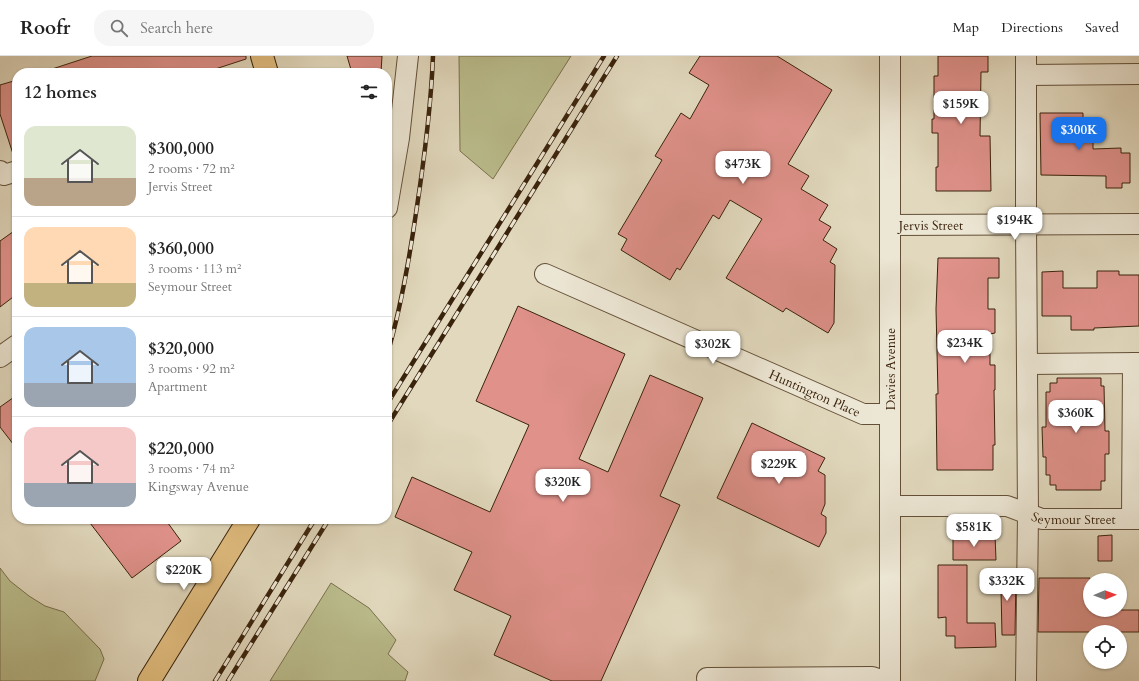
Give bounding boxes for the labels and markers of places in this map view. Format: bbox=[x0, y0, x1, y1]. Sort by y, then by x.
pin: $159K bbox=[933, 91, 989, 125]
pin: $300K bbox=[1051, 117, 1107, 151]
pin: $473K bbox=[715, 151, 771, 185]
pin: $194K bbox=[987, 207, 1043, 241]
pin: $234K bbox=[937, 330, 993, 364]
pin: $302K bbox=[685, 331, 741, 365]
pin: $360K bbox=[1048, 400, 1104, 434]
pin: $229K bbox=[751, 451, 807, 485]
pin: $320K bbox=[535, 469, 591, 503]
pin: $581K bbox=[946, 514, 1002, 548]
pin: $220K bbox=[156, 557, 212, 591]
pin: $332K bbox=[979, 568, 1035, 602]

